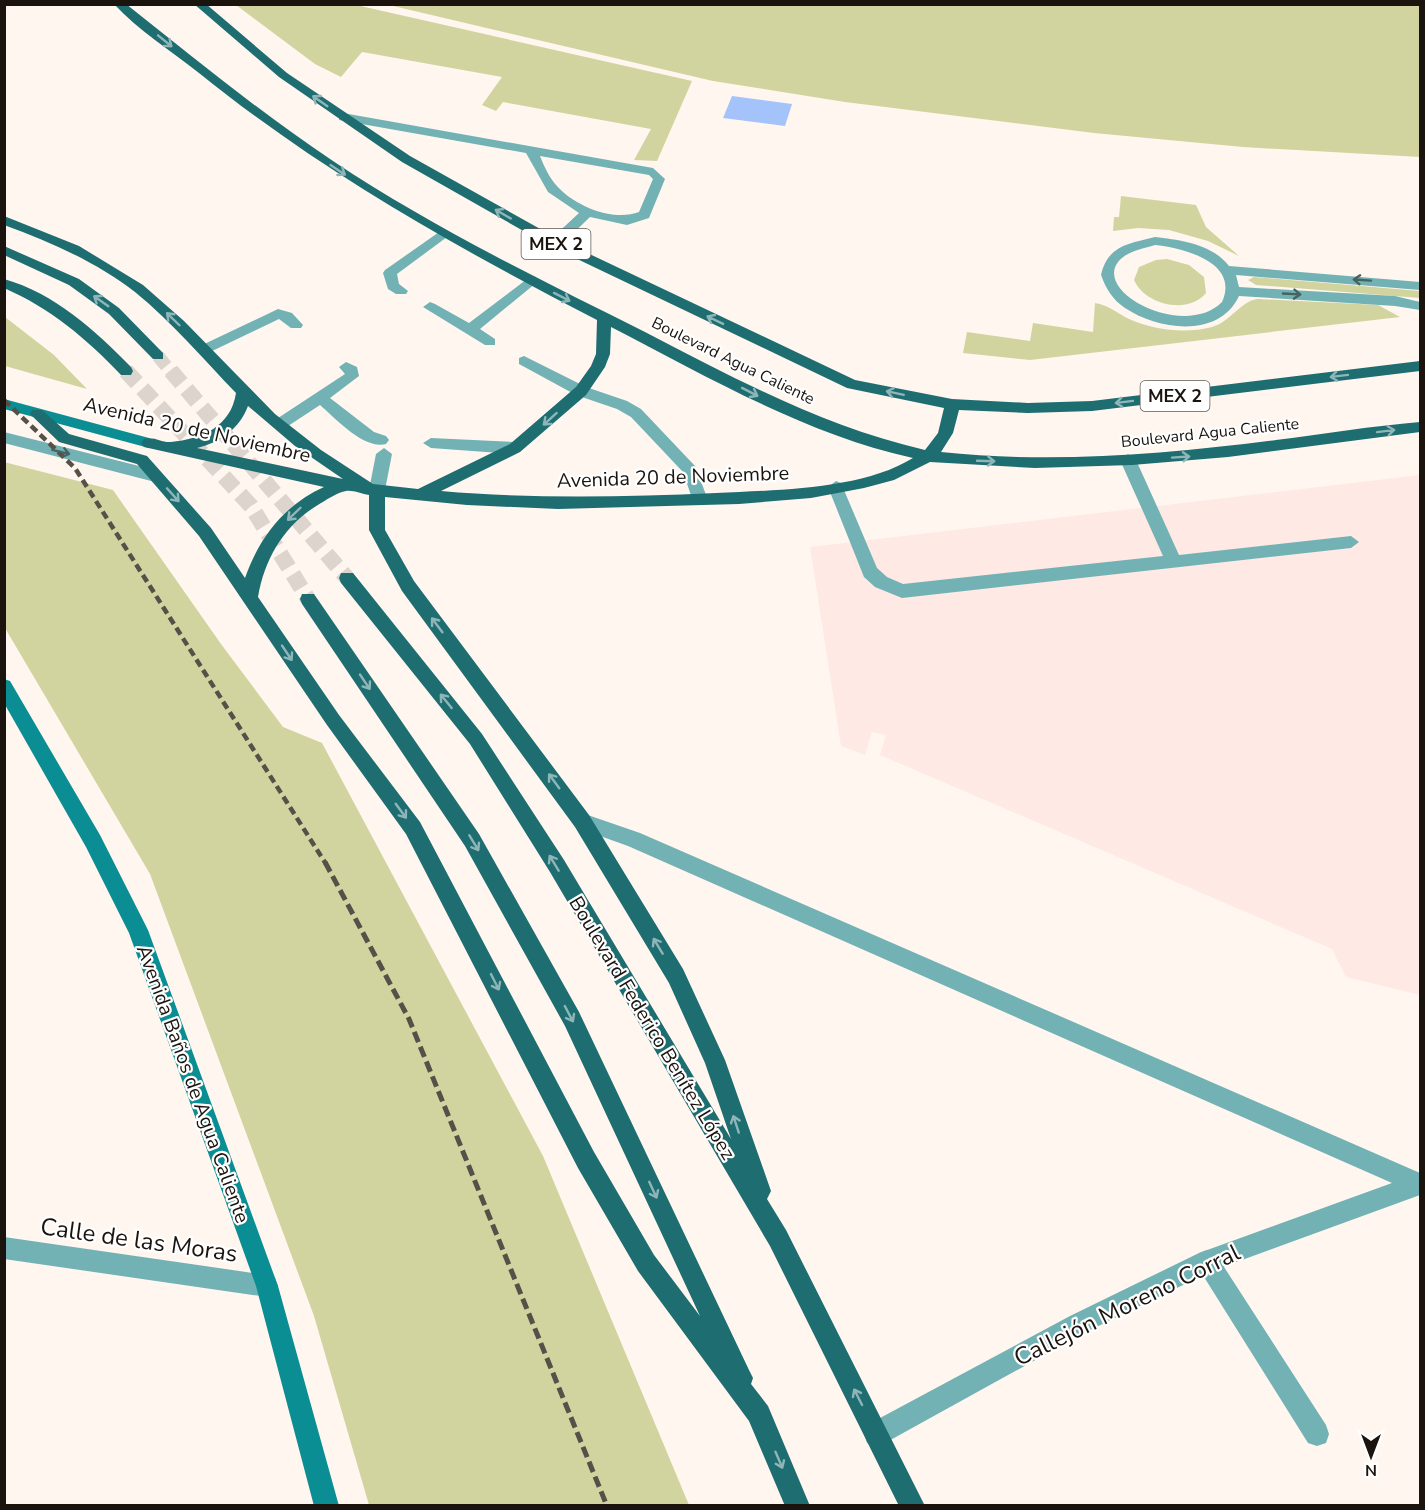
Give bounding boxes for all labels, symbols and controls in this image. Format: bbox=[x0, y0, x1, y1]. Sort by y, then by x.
one-way arrow bbox=[157, 34, 172, 48]
one-way arrow bbox=[312, 95, 328, 107]
one-way arrow bbox=[329, 164, 346, 176]
one-way arrow bbox=[495, 208, 512, 220]
road number: MEX 2 bbox=[522, 229, 590, 259]
one-way arrow bbox=[1353, 274, 1373, 285]
one-way arrow bbox=[1282, 289, 1302, 300]
one-way arrow bbox=[553, 291, 571, 303]
one-way arrow bbox=[93, 295, 110, 307]
one-way arrow bbox=[166, 312, 181, 326]
street label: Boulevard Agua Caliente bbox=[648, 312, 818, 410]
one-way arrow bbox=[706, 314, 724, 326]
one-way arrow bbox=[1329, 371, 1349, 382]
road number: MEX 2 bbox=[1140, 381, 1210, 411]
one-way arrow bbox=[740, 387, 758, 399]
one-way arrow bbox=[886, 387, 905, 398]
street label: Avenida 20 de Noviembre bbox=[81, 391, 313, 469]
one-way arrow bbox=[1115, 397, 1135, 408]
one-way arrow bbox=[542, 412, 557, 426]
street label: Boulevard Agua Caliente bbox=[1120, 413, 1300, 453]
one-way arrow bbox=[1376, 425, 1396, 436]
one-way arrow bbox=[51, 446, 70, 458]
one-way arrow bbox=[1171, 451, 1190, 462]
one-way arrow bbox=[976, 455, 996, 467]
street label: Avenida 20 de Noviembre bbox=[556, 459, 790, 495]
one-way arrow bbox=[166, 487, 180, 502]
one-way arrow bbox=[287, 507, 302, 521]
one-way arrow bbox=[431, 617, 444, 633]
one-way arrow bbox=[281, 644, 293, 660]
one-way arrow bbox=[359, 673, 371, 689]
one-way arrow bbox=[439, 694, 453, 709]
one-way arrow bbox=[548, 774, 560, 790]
one-way arrow bbox=[394, 803, 407, 819]
one-way arrow bbox=[468, 834, 480, 851]
one-way arrow bbox=[548, 855, 560, 872]
street label: Boulevard Federico Benítez López bbox=[562, 891, 742, 1165]
one-way arrow bbox=[651, 938, 663, 955]
street label: Avenida Baños de Agua Caliente bbox=[130, 941, 256, 1227]
one-way arrow bbox=[490, 972, 501, 990]
one-way arrow bbox=[564, 1004, 575, 1022]
one-way arrow bbox=[730, 1115, 741, 1134]
one-way arrow bbox=[647, 1180, 659, 1198]
street label: Calle de las Moras bbox=[38, 1210, 240, 1270]
street label: Callejón Moreno Corral bbox=[1009, 1236, 1245, 1374]
one-way arrow bbox=[852, 1389, 864, 1406]
north arrow bbox=[1341, 1426, 1401, 1486]
one-way arrow bbox=[773, 1451, 785, 1469]
text: N bbox=[1365, 1459, 1377, 1481]

